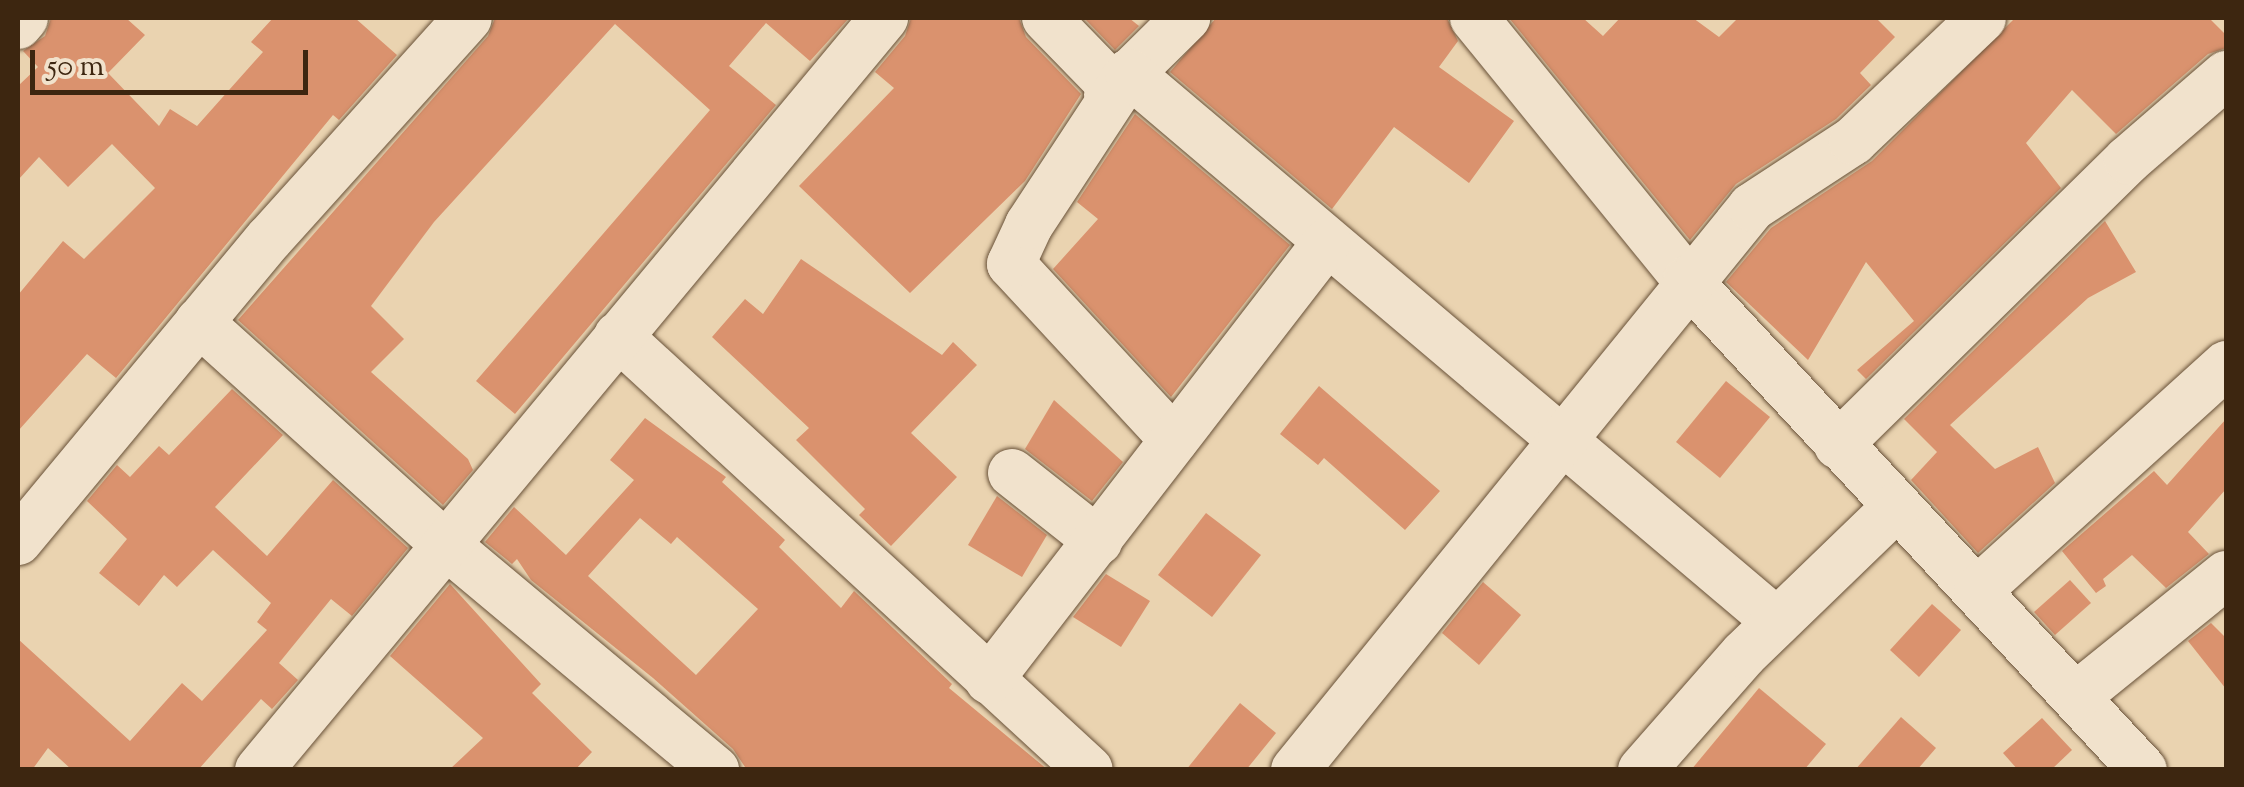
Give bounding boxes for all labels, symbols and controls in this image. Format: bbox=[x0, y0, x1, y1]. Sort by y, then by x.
scale bar bbox=[35, 30, 312, 92]
text: 50 m bbox=[47, 46, 104, 89]

